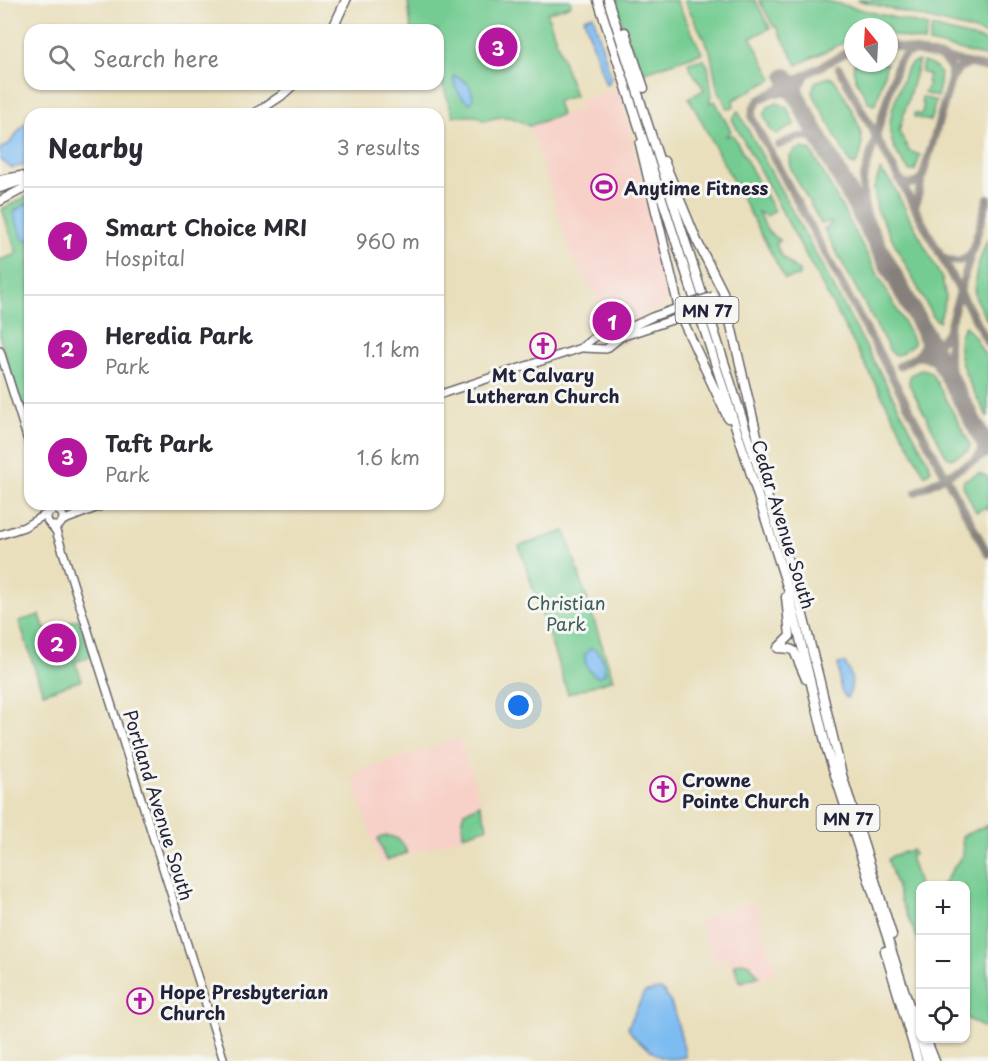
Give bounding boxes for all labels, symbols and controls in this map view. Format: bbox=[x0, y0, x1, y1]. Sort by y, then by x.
north arrow bbox=[844, 18, 898, 72]
search box bbox=[24, 24, 444, 90]
pin: 3 bbox=[478, 24, 518, 70]
icon: search bbox=[45, 41, 78, 74]
text: Search here bbox=[93, 41, 219, 74]
text: Nearby bbox=[48, 128, 143, 167]
text: 3 results bbox=[337, 132, 420, 162]
sports icon: Anytime Fitness bbox=[589, 172, 619, 202]
place label: Anytime Fitness bbox=[624, 174, 769, 201]
text: Smart Choice MRI bbox=[105, 210, 307, 243]
text: 1 bbox=[63, 226, 72, 256]
text: 960 m bbox=[356, 226, 420, 256]
text: Hospital bbox=[105, 243, 185, 273]
road number: MN 77 bbox=[676, 297, 738, 323]
pin: 1 bbox=[592, 298, 632, 344]
text: Heredia Park bbox=[105, 318, 253, 351]
church icon: Mt Calvary Lutheran Church bbox=[528, 331, 558, 361]
text: 2 bbox=[60, 334, 75, 364]
text: 1.1 km bbox=[363, 334, 420, 364]
text: Park bbox=[105, 351, 150, 381]
place label: Mt Calvary Lutheran Church bbox=[466, 361, 620, 409]
text: Taft Park bbox=[105, 426, 213, 459]
street label: Cedar Avenue South bbox=[745, 436, 823, 612]
text: 3 bbox=[61, 442, 74, 472]
text: 1.6 km bbox=[357, 442, 420, 472]
text: Park bbox=[105, 459, 150, 489]
park label: Christian Park bbox=[526, 589, 606, 637]
pin: 2 bbox=[38, 620, 76, 666]
your location bbox=[504, 691, 533, 720]
street label: Portland Avenue South bbox=[117, 706, 201, 904]
place label: Crowne Pointe Church bbox=[682, 766, 810, 814]
church icon: Crowne Pointe Church bbox=[648, 774, 678, 804]
road number: MN 77 bbox=[816, 805, 880, 831]
map controls bbox=[916, 881, 970, 1043]
button: + bbox=[916, 881, 970, 935]
button: − bbox=[916, 935, 970, 989]
place label: Hope Presbyterian Church bbox=[160, 978, 328, 1026]
church icon: Hope Presbyterian Church bbox=[125, 986, 155, 1016]
button: locate bbox=[916, 989, 970, 1043]

